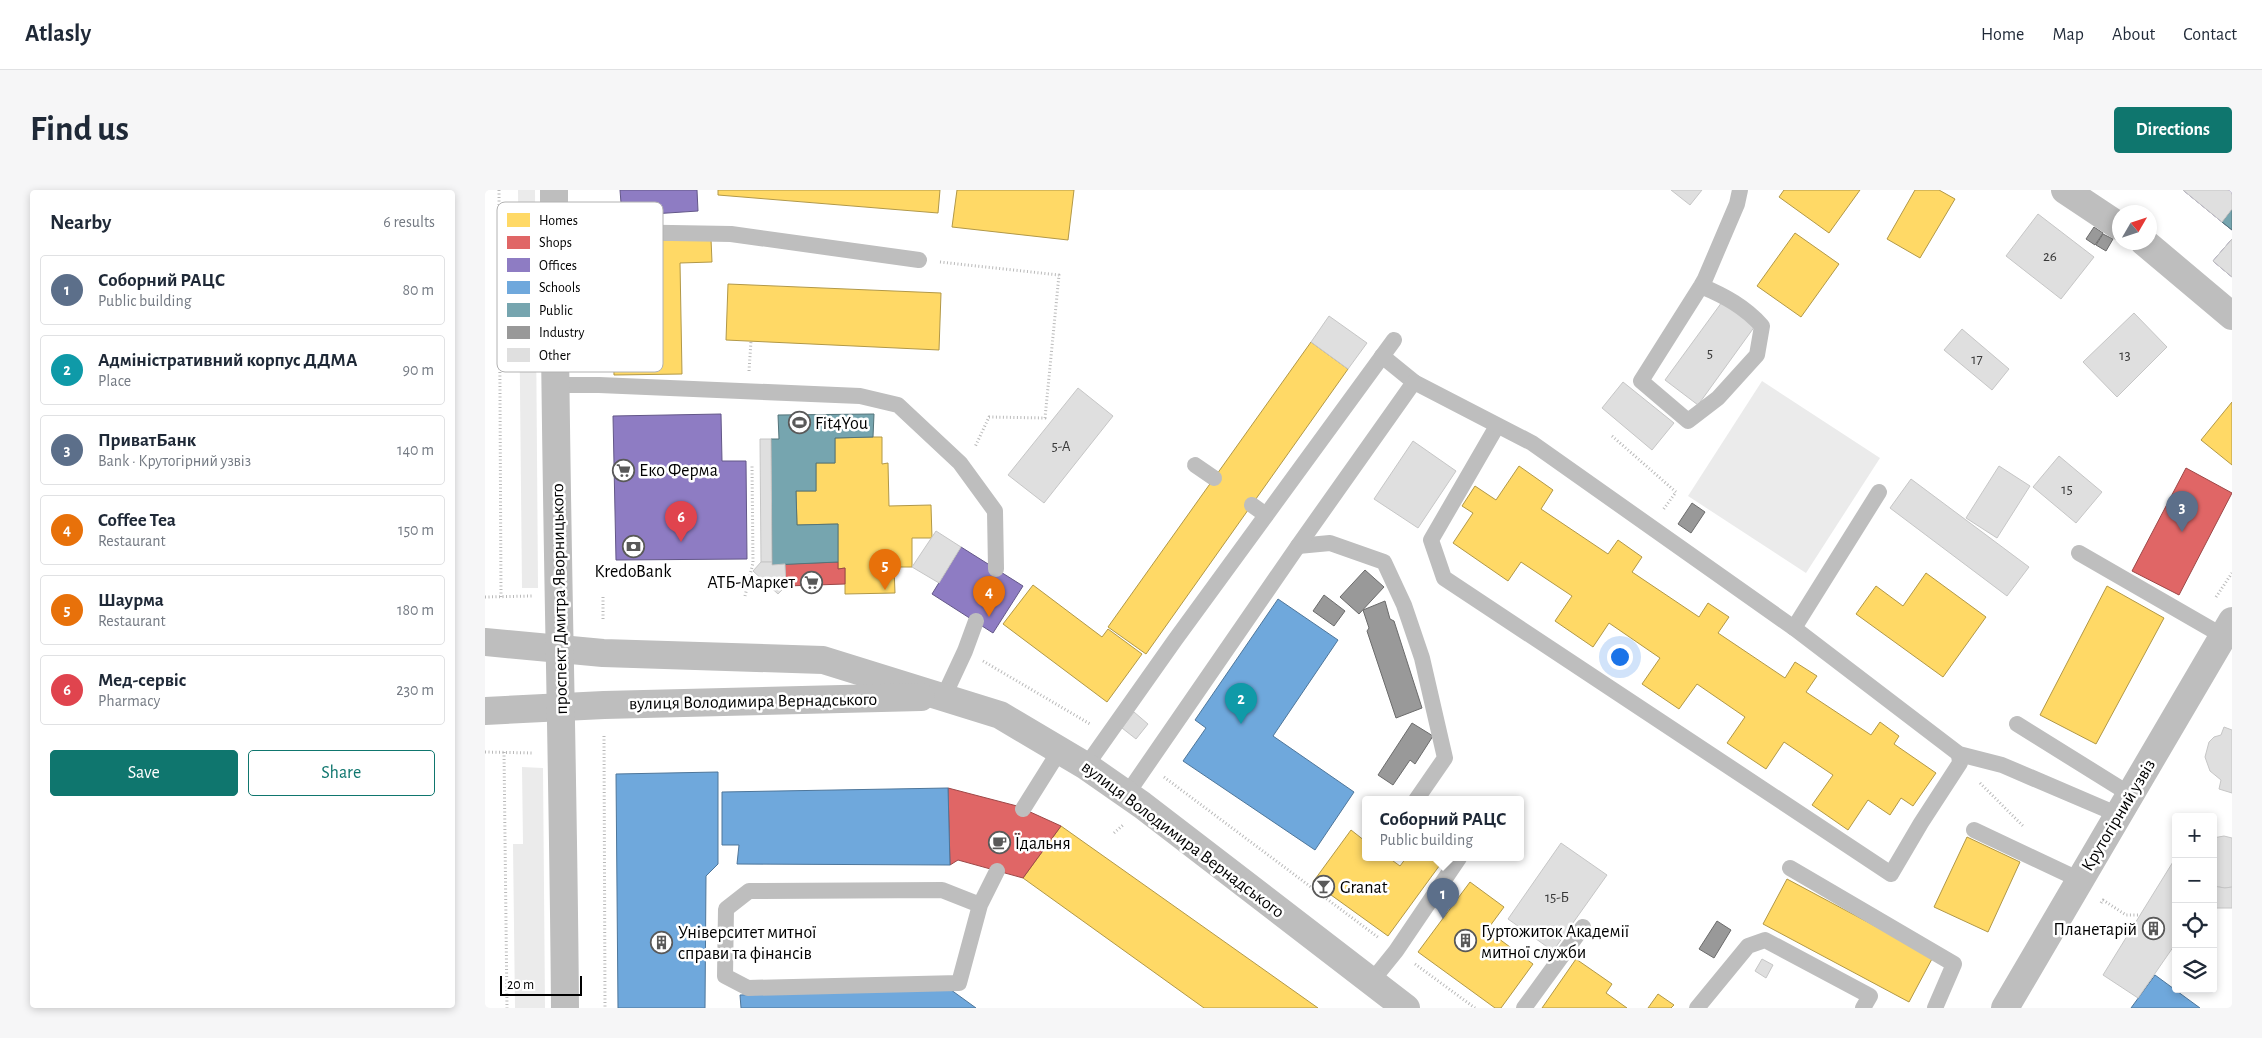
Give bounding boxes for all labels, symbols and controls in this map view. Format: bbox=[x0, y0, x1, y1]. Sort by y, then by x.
text: Atlasly bbox=[25, 22, 91, 46]
text: Home bbox=[1981, 26, 2024, 44]
text: Map bbox=[2052, 26, 2084, 44]
text: About bbox=[2112, 26, 2155, 44]
text: Contact bbox=[2183, 26, 2237, 44]
button: Directions bbox=[2114, 107, 2232, 153]
text: Find us bbox=[30, 112, 129, 147]
legend bbox=[497, 202, 663, 372]
north arrow bbox=[2112, 205, 2157, 250]
text: Nearby bbox=[50, 212, 111, 233]
text: 6 results bbox=[383, 214, 435, 230]
text: Homes bbox=[539, 214, 578, 228]
text: Shops bbox=[539, 236, 572, 250]
house number: 26 bbox=[2043, 249, 2057, 264]
text: Offices bbox=[539, 259, 577, 273]
text: Соборний РАЦС bbox=[98, 271, 225, 290]
text: Schools bbox=[539, 281, 580, 295]
text: 1 bbox=[64, 282, 70, 298]
text: 80 m bbox=[403, 282, 434, 298]
text: Public building bbox=[98, 293, 192, 309]
text: Public bbox=[539, 304, 573, 318]
text: Industry bbox=[539, 326, 585, 340]
house number: 5 bbox=[1707, 346, 1713, 361]
house number: 13 bbox=[2119, 348, 2131, 363]
text: Other bbox=[539, 349, 571, 363]
text: Адміністративний корпус ДДМА bbox=[98, 351, 357, 370]
house number: 17 bbox=[1971, 352, 1983, 367]
text: 2 bbox=[63, 362, 71, 378]
text: 90 m bbox=[403, 362, 434, 378]
text: Place bbox=[98, 373, 131, 389]
sports icon: Fit4You bbox=[787, 411, 811, 435]
place label: Fit4You bbox=[815, 415, 868, 433]
text: ПриватБанк bbox=[98, 431, 196, 450]
house number: 5-А bbox=[1052, 439, 1071, 454]
text: 3 bbox=[64, 442, 70, 458]
text: 140 m bbox=[397, 442, 434, 458]
text: Bank · Крутогірний узвіз bbox=[98, 453, 251, 469]
supermarket icon: Еко Ферма bbox=[611, 458, 635, 482]
place label: Еко Ферма bbox=[639, 462, 718, 480]
house number: 15 bbox=[2061, 482, 2073, 497]
street label: проспект Дмитра Яворницького bbox=[549, 483, 571, 715]
pin: 3 bbox=[2166, 491, 2198, 532]
pin: 6 bbox=[665, 501, 697, 542]
text: Coffee Tea bbox=[98, 511, 176, 530]
text: 4 bbox=[63, 522, 71, 538]
text: 150 m bbox=[398, 522, 434, 538]
text: Restaurant bbox=[98, 533, 166, 549]
bank icon: KredoBank bbox=[621, 534, 645, 558]
pin: 5 bbox=[869, 549, 901, 590]
place label: KredoBank bbox=[595, 563, 672, 581]
supermarket icon: АТБ-Маркет bbox=[799, 570, 823, 594]
place label: АТБ-Маркет bbox=[707, 574, 796, 592]
pin: 4 bbox=[973, 576, 1005, 617]
text: Шаурма bbox=[98, 591, 164, 610]
text: 5 bbox=[64, 602, 70, 618]
text: 180 m bbox=[397, 602, 434, 618]
text: Restaurant bbox=[98, 613, 166, 629]
your location bbox=[1607, 644, 1633, 670]
text: Мед-сервіс bbox=[98, 671, 186, 690]
text: 6 bbox=[63, 682, 71, 698]
text: 230 m bbox=[396, 682, 434, 698]
pin: 2 bbox=[1225, 683, 1257, 724]
street label: вулиця Володимира Вернадського bbox=[629, 691, 877, 713]
text: Pharmacy bbox=[98, 693, 160, 709]
button: Save bbox=[50, 750, 238, 796]
button: Share bbox=[248, 750, 435, 796]
street label: Крутогірний узвіз bbox=[2078, 757, 2159, 875]
street label: вулиця Володимира Вернадського bbox=[1078, 758, 1287, 922]
popup bbox=[1362, 796, 1524, 861]
text: Соборний РАЦС bbox=[1379, 810, 1507, 829]
map controls bbox=[2172, 813, 2217, 993]
button: + bbox=[2172, 813, 2217, 858]
cafe icon: Їдальня bbox=[987, 831, 1011, 855]
text: Public building bbox=[1379, 832, 1473, 848]
place label: Їдальня bbox=[1015, 833, 1071, 853]
button: − bbox=[2172, 858, 2217, 903]
bar icon: Granat bbox=[1312, 875, 1336, 899]
pin: 1 bbox=[1427, 878, 1459, 919]
place label: Granat bbox=[1340, 879, 1388, 897]
house number: 15-Б bbox=[1545, 890, 1569, 905]
button: locate bbox=[2172, 903, 2217, 948]
building icon: Планетарій bbox=[2141, 917, 2165, 941]
place label: Планетарій bbox=[2053, 921, 2137, 939]
place label: Гуртожиток Академії митної служби bbox=[1481, 923, 1629, 962]
place label: Університет митної справи та фінансів bbox=[678, 924, 816, 963]
building icon: Гуртожиток Академії митної служби bbox=[1453, 929, 1477, 953]
building icon: Університет митної справи та фінансів bbox=[650, 930, 674, 954]
button: layers bbox=[2172, 948, 2217, 993]
scale bar bbox=[500, 973, 583, 996]
text: 20 m bbox=[507, 978, 534, 992]

